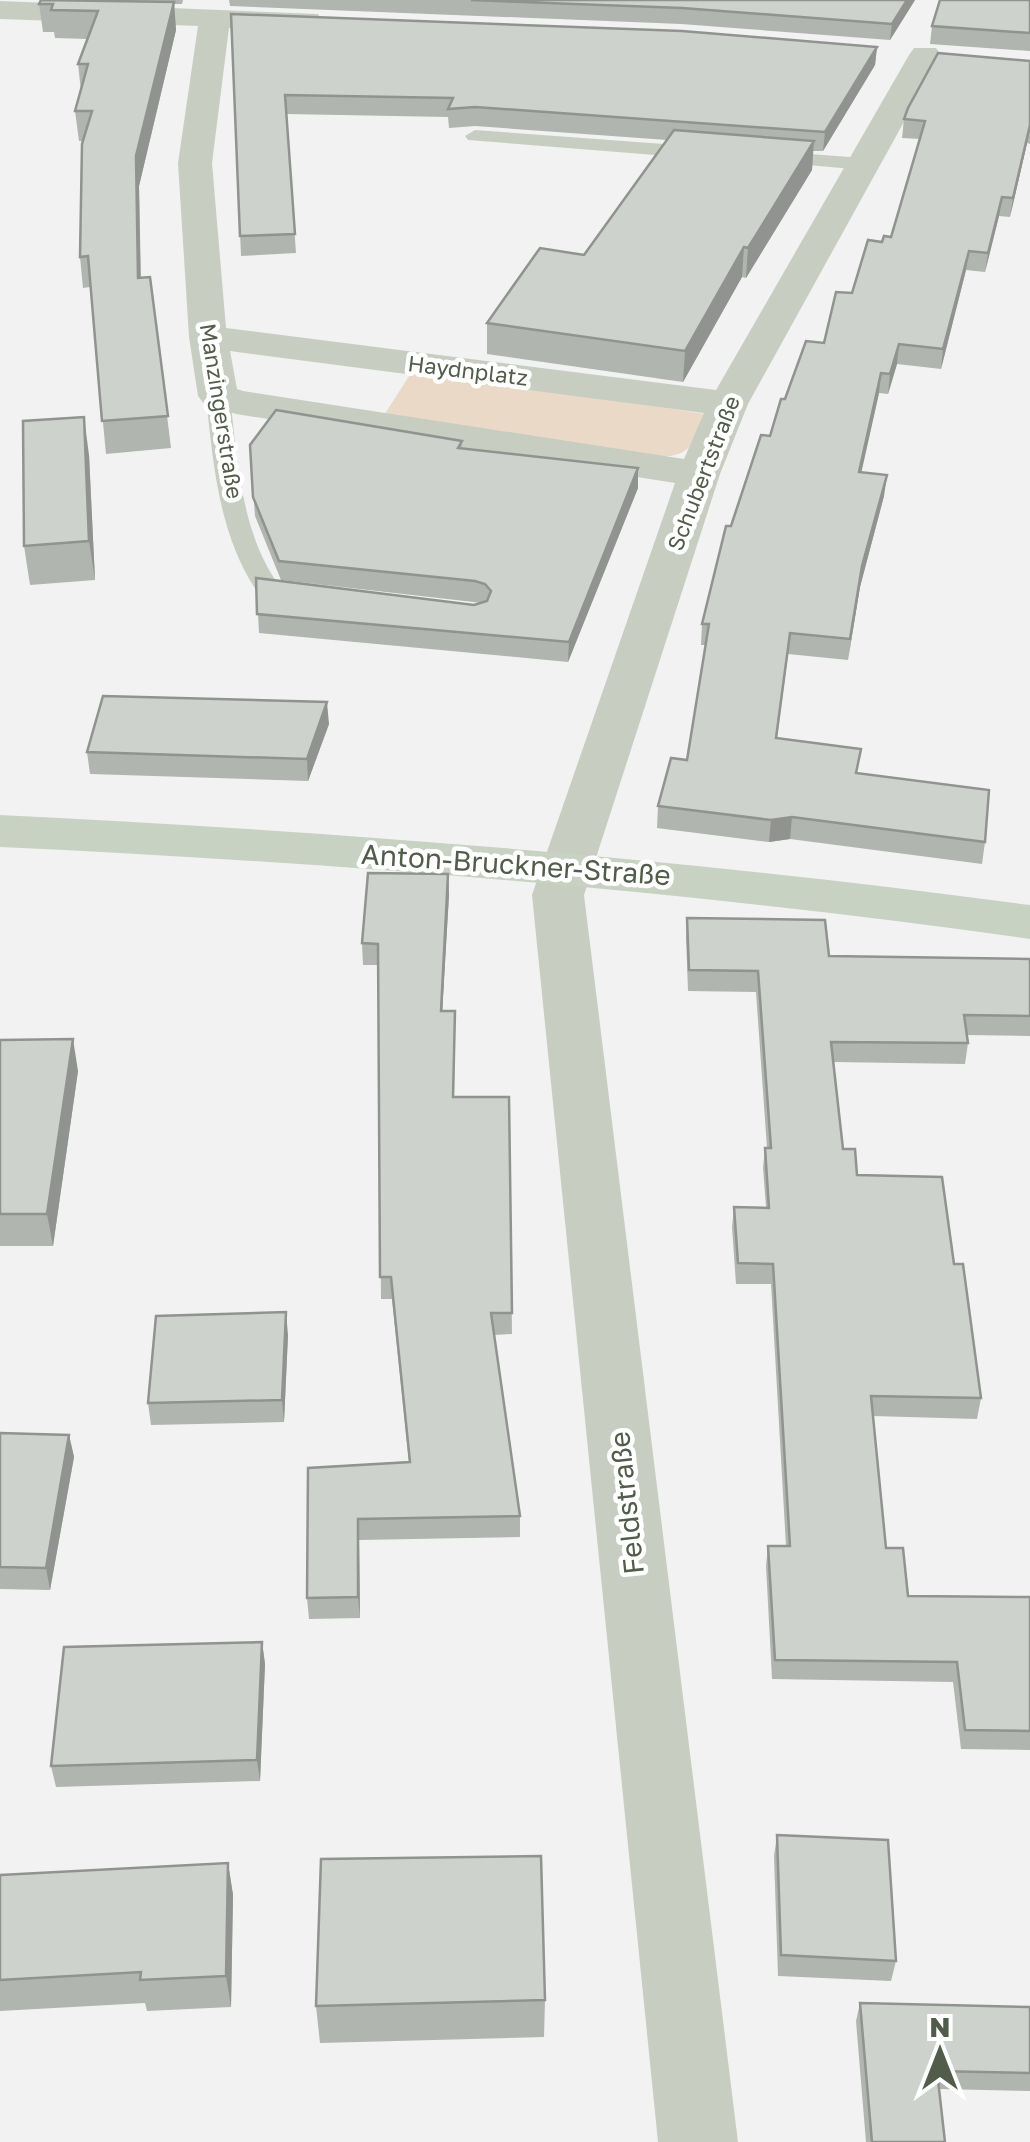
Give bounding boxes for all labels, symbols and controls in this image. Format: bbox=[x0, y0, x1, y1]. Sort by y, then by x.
street label: Manzingerstraße bbox=[195, 321, 249, 501]
street label: Haydnplatz bbox=[406, 349, 530, 391]
street label: Schubertstraße bbox=[661, 392, 745, 554]
street label: Anton-Bruckner-Straße bbox=[360, 837, 672, 891]
street label: Feldstraße bbox=[602, 1430, 650, 1576]
north arrow bbox=[890, 2002, 990, 2102]
text: N bbox=[929, 2010, 951, 2043]

